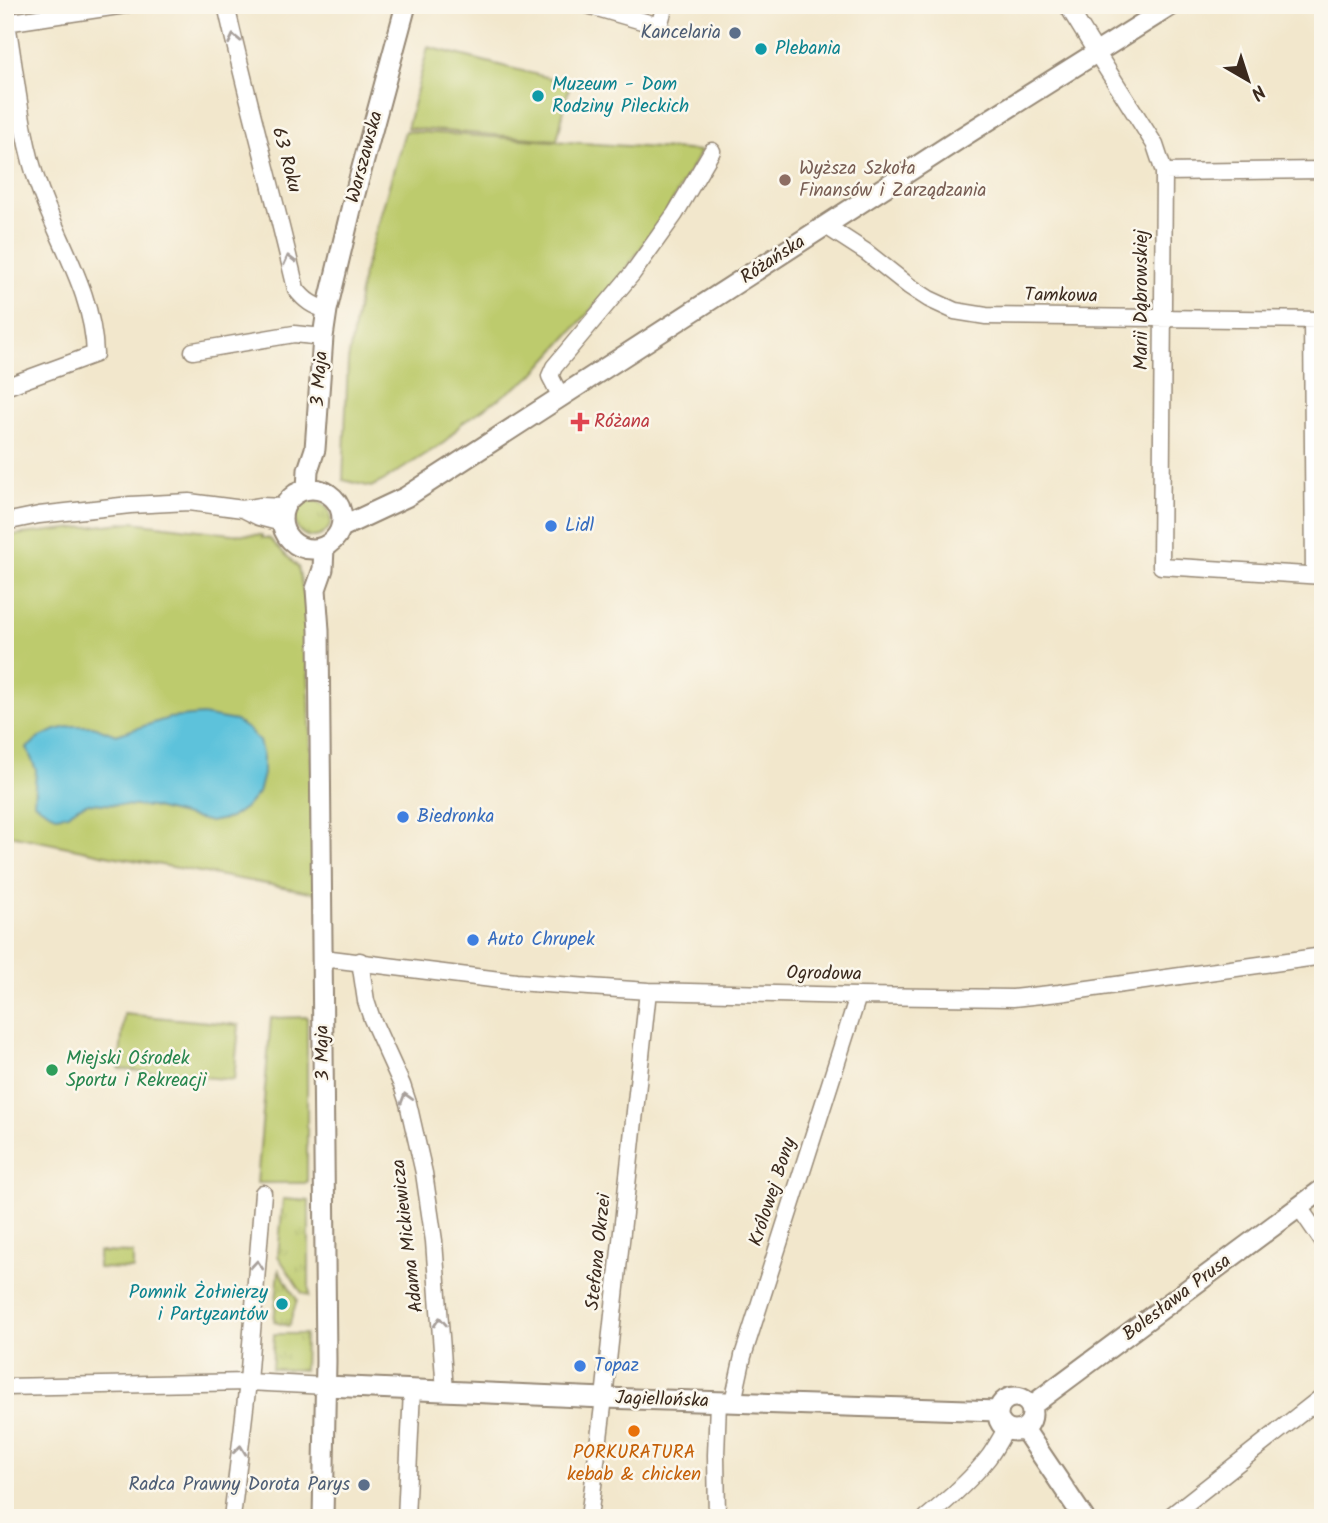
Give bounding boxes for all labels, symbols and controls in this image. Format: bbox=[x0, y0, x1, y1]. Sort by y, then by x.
place label: Kancelaria bbox=[640, 18, 721, 48]
marker: Kancelaria bbox=[727, 25, 743, 41]
one-way arrow bbox=[227, 33, 242, 45]
place label: Plebania bbox=[775, 34, 841, 64]
marker: Plebania bbox=[753, 41, 769, 57]
north arrow bbox=[1212, 46, 1282, 116]
place label: Muzeum - Dom Rodziny Pileckich bbox=[552, 70, 689, 122]
text: N bbox=[1243, 76, 1272, 107]
marker: Muzeum - Dom Rodziny Pileckich bbox=[530, 88, 546, 104]
street label: Warszawska bbox=[338, 108, 392, 206]
street label: 63 Roku bbox=[263, 124, 309, 196]
place label: Wyższa Szkoła Finansów i Zarządzania bbox=[799, 154, 986, 206]
marker: Wyższa Szkoła Finansów i Zarządzania bbox=[777, 172, 793, 188]
street label: Różańska bbox=[734, 228, 812, 292]
street label: Marii Dąbrowskiej bbox=[1127, 229, 1157, 370]
one-way arrow bbox=[283, 254, 298, 266]
street label: Tamkowa bbox=[1024, 280, 1098, 312]
street label: 3 Maja bbox=[303, 350, 337, 408]
place label: Różana bbox=[594, 407, 650, 437]
marker: Różana bbox=[572, 414, 588, 430]
place label: Lidl bbox=[565, 511, 594, 541]
marker: Lidl bbox=[543, 518, 559, 534]
place label: Biedronka bbox=[417, 802, 495, 832]
marker: Biedronka bbox=[395, 809, 411, 825]
place label: Auto Chrupek bbox=[487, 925, 595, 955]
marker: Auto Chrupek bbox=[465, 932, 481, 948]
street label: Ogrodowa bbox=[786, 958, 862, 990]
street label: 3 Maja bbox=[308, 1025, 338, 1081]
place label: Miejski Ośrodek Sportu i Rekreacji bbox=[66, 1044, 208, 1096]
marker: Miejski Ośrodek Sportu i Rekreacji bbox=[44, 1062, 60, 1078]
one-way arrow bbox=[399, 1093, 414, 1105]
street label: Królowej Bony bbox=[741, 1133, 805, 1250]
street label: Adama Mickiewicza bbox=[384, 1157, 432, 1315]
street label: Stefana Okrzei bbox=[578, 1191, 620, 1312]
street label: Bolesława Prusa bbox=[1116, 1247, 1238, 1349]
one-way arrow bbox=[249, 1260, 264, 1271]
place label: Pomnik Żołnierzy i Partyzantów bbox=[129, 1278, 269, 1330]
marker: Pomnik Żołnierzy i Partyzantów bbox=[274, 1296, 290, 1312]
one-way arrow bbox=[433, 1317, 448, 1328]
place label: Topaz bbox=[594, 1351, 639, 1381]
marker: Topaz bbox=[572, 1358, 588, 1374]
street label: Jagiellońska bbox=[615, 1383, 709, 1417]
marker: PORKURATURA kebab & chicken bbox=[626, 1423, 642, 1439]
place label: PORKURATURA kebab & chicken bbox=[567, 1438, 701, 1490]
one-way arrow bbox=[232, 1444, 247, 1455]
place label: Radca Prawny Dorota Parys bbox=[128, 1470, 350, 1500]
marker: Radca Prawny Dorota Parys bbox=[356, 1477, 372, 1493]

